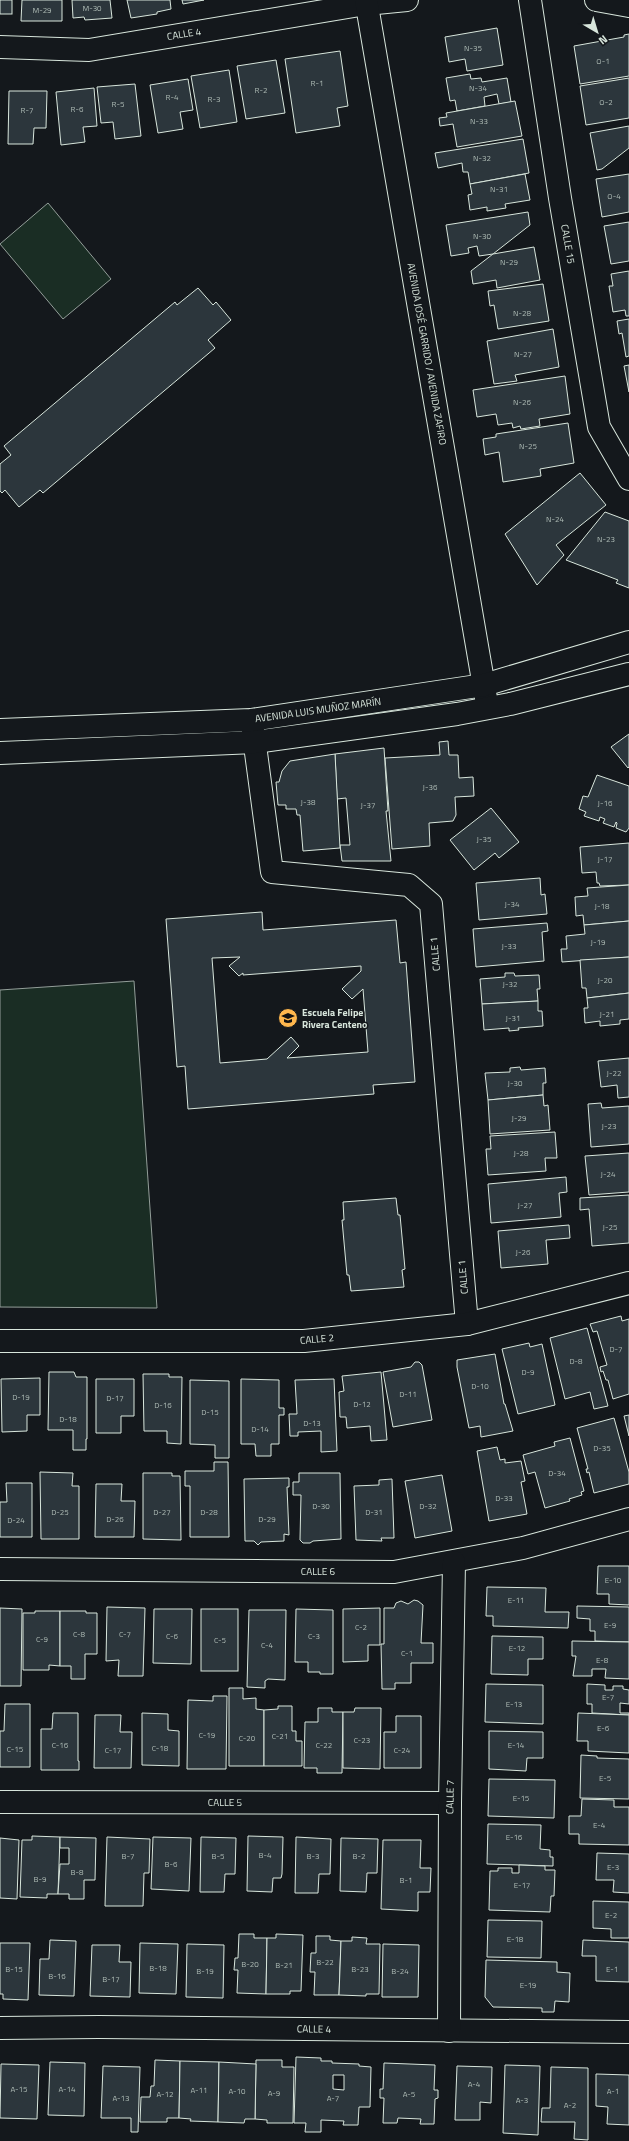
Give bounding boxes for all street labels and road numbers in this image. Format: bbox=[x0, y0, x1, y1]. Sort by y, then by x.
street label: CALLE 4 bbox=[166, 24, 203, 44]
street label: CALLE 15 bbox=[557, 223, 579, 265]
street label: AVENIDA JOSÉ GARRIDO / AVENIDA ZAFIRO bbox=[404, 262, 450, 446]
street label: AVENIDA LUIS MUÑOZ MARÍN bbox=[254, 694, 382, 726]
street label: CALLE 1 bbox=[426, 936, 444, 972]
street label: CALLE 1 bbox=[454, 1259, 472, 1295]
street label: CALLE 2 bbox=[299, 1330, 335, 1348]
street label: CALLE 6 bbox=[301, 1564, 336, 1579]
street label: CALLE 7 bbox=[442, 1780, 458, 1814]
street label: CALLE 5 bbox=[208, 1795, 243, 1810]
street label: CALLE 4 bbox=[297, 2021, 332, 2037]

